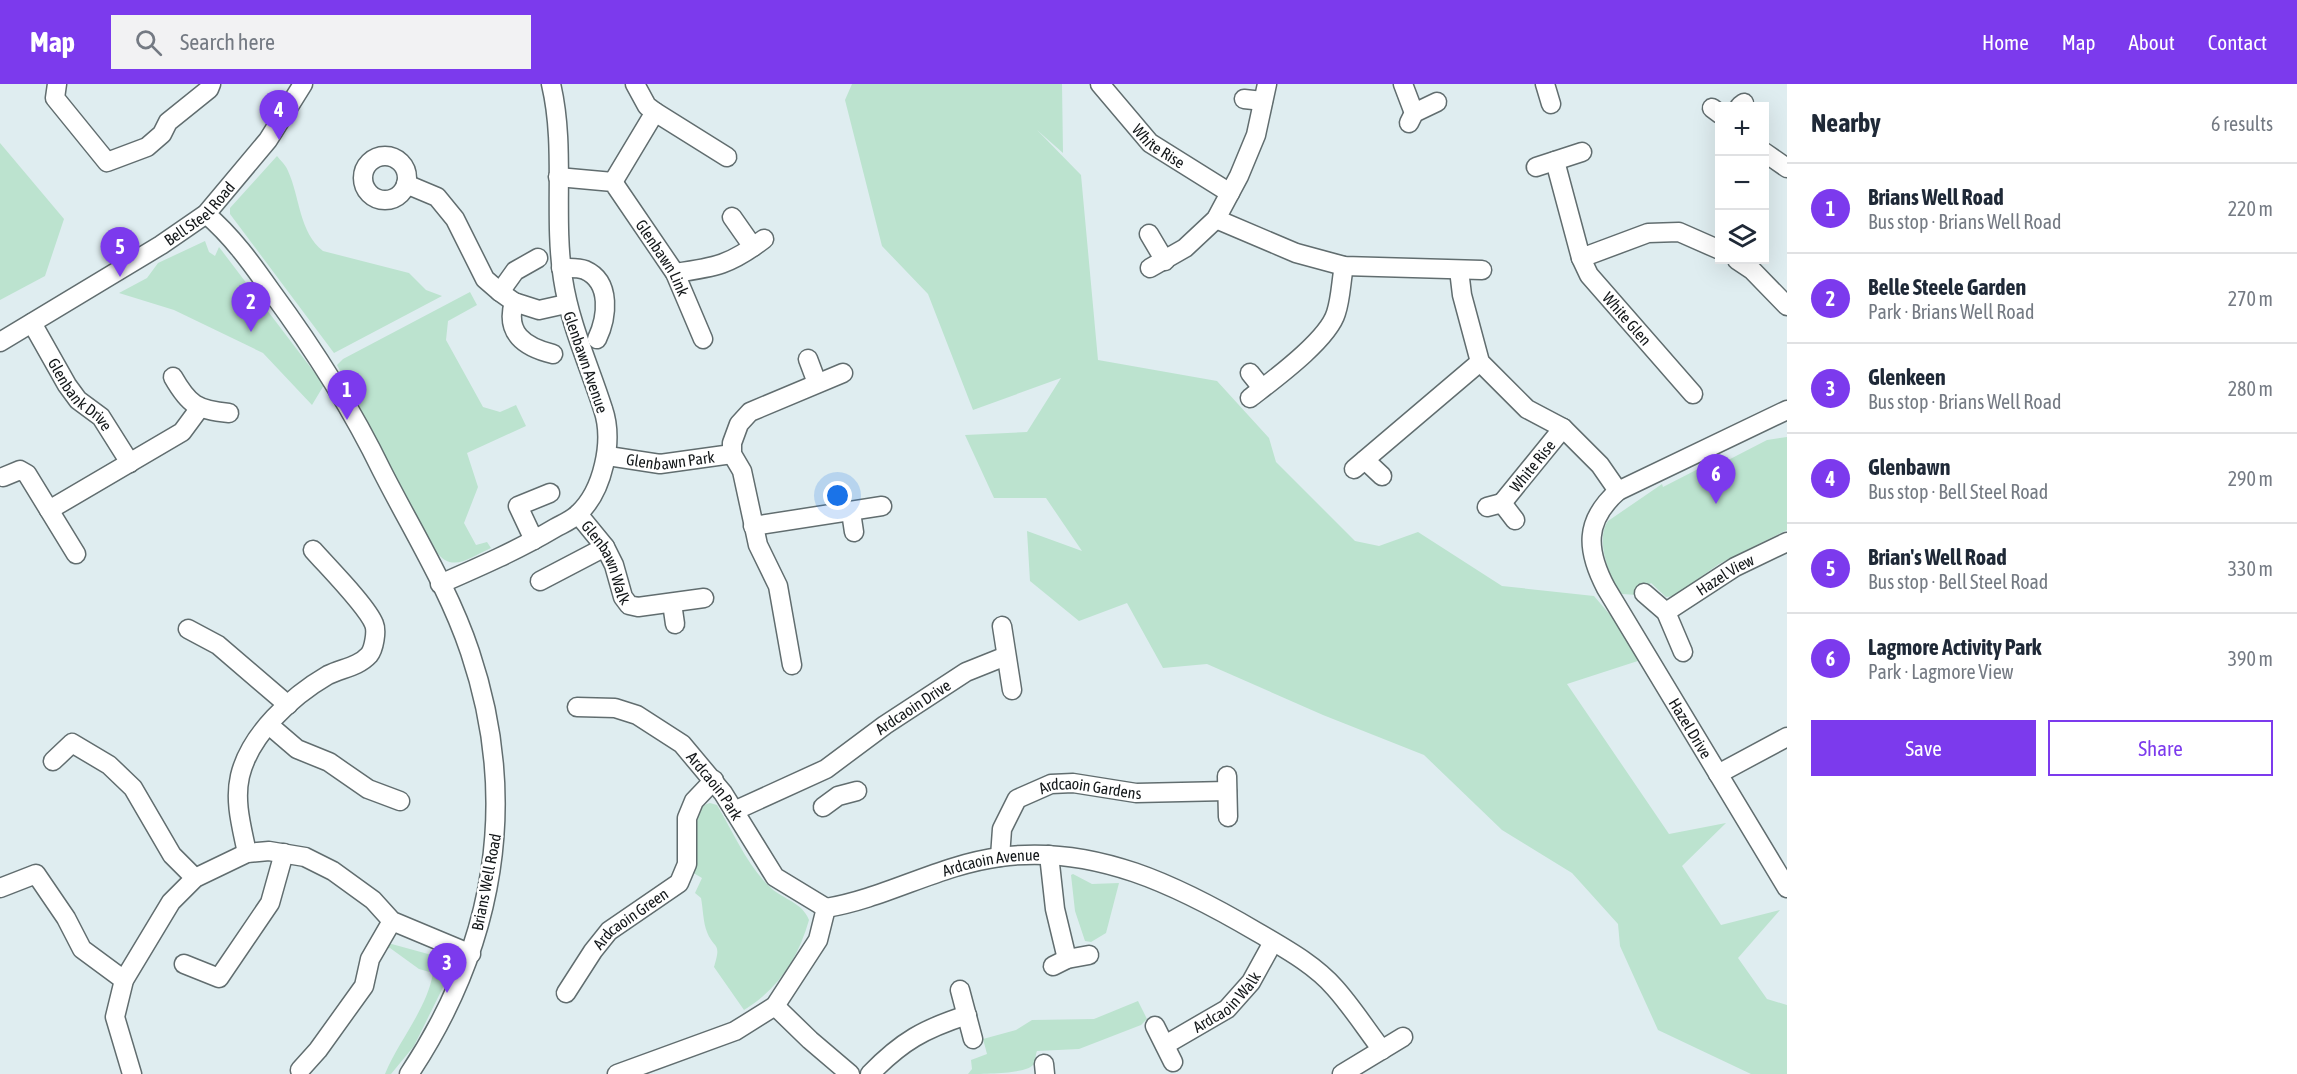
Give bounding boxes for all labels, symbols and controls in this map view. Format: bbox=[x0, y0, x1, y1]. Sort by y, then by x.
search box bbox=[111, 15, 531, 69]
text: Map bbox=[30, 26, 75, 58]
icon: search bbox=[132, 26, 165, 59]
text: Search here bbox=[180, 29, 275, 55]
text: Home bbox=[1982, 30, 2029, 54]
text: Map bbox=[2062, 30, 2096, 54]
text: About bbox=[2129, 30, 2175, 54]
text: Contact bbox=[2208, 30, 2267, 54]
pin: 4 bbox=[260, 91, 298, 140]
map controls bbox=[1715, 102, 1769, 264]
button: + bbox=[1715, 102, 1769, 156]
text: Nearby bbox=[1811, 108, 1881, 138]
text: 6 results bbox=[2211, 112, 2273, 135]
street label: White Rise bbox=[1129, 120, 1188, 172]
button: − bbox=[1715, 156, 1769, 210]
street label: Bell Steel Road bbox=[161, 178, 238, 249]
text: Brians Well Road bbox=[1868, 184, 2004, 210]
text: 1 bbox=[1826, 197, 1835, 220]
text: 220 m bbox=[2228, 197, 2273, 220]
button: layers bbox=[1715, 210, 1769, 264]
text: Bus stop · Brians Well Road bbox=[1868, 210, 2061, 233]
street label: Glenbawn Link bbox=[632, 216, 693, 299]
pin: 5 bbox=[100, 228, 140, 277]
text: Belle Steele Garden bbox=[1868, 274, 2026, 300]
pin: 2 bbox=[232, 282, 270, 332]
text: 2 bbox=[1826, 287, 1835, 310]
text: 270 m bbox=[2228, 287, 2273, 310]
street label: White Glen bbox=[1599, 288, 1655, 349]
text: Park · Brians Well Road bbox=[1868, 300, 2034, 323]
street label: Glenbawn Avenue bbox=[560, 309, 612, 415]
street label: Glenbank Drive bbox=[45, 355, 116, 434]
text: Glenkeen bbox=[1868, 364, 1946, 390]
pin: 1 bbox=[328, 370, 366, 420]
text: 3 bbox=[1826, 377, 1835, 400]
text: 280 m bbox=[2228, 377, 2273, 400]
text: Bus stop · Brians Well Road bbox=[1868, 390, 2061, 413]
street label: White Rise bbox=[1506, 436, 1559, 495]
street label: Glenbawn Park bbox=[625, 448, 716, 473]
pin: 6 bbox=[1696, 454, 1736, 504]
text: Glenbawn bbox=[1868, 454, 1950, 480]
text: 4 bbox=[1826, 467, 1835, 490]
text: 290 m bbox=[2228, 467, 2273, 490]
text: Bus stop · Bell Steel Road bbox=[1868, 480, 2048, 503]
your location bbox=[823, 481, 852, 510]
street label: Glenbawn Walk bbox=[578, 517, 634, 608]
text: Brian's Well Road bbox=[1868, 544, 2007, 570]
street label: Hazel View bbox=[1693, 550, 1757, 599]
text: 5 bbox=[1826, 557, 1835, 580]
text: 330 m bbox=[2228, 557, 2273, 580]
text: Bus stop · Bell Steel Road bbox=[1868, 570, 2048, 593]
text: Lagmore Activity Park bbox=[1868, 634, 2041, 660]
text: 6 bbox=[1826, 647, 1835, 670]
text: 390 m bbox=[2228, 647, 2273, 670]
text: Park · Lagmore View bbox=[1868, 660, 2014, 683]
street label: Ardcaoin Drive bbox=[872, 676, 954, 738]
street label: Hazel Drive bbox=[1665, 695, 1716, 762]
button: Save bbox=[1811, 720, 2036, 776]
button: Share bbox=[2048, 720, 2273, 776]
street label: Ardcaoin Park bbox=[683, 748, 747, 823]
street label: Ardcaoin Gardens bbox=[1036, 774, 1142, 802]
street label: Brians Well Road bbox=[468, 832, 504, 932]
street label: Ardcaoin Avenue bbox=[940, 846, 1040, 880]
street label: Ardcaoin Green bbox=[589, 884, 671, 953]
pin: 3 bbox=[428, 944, 466, 993]
street label: Ardcaoin Walk bbox=[1190, 968, 1264, 1036]

